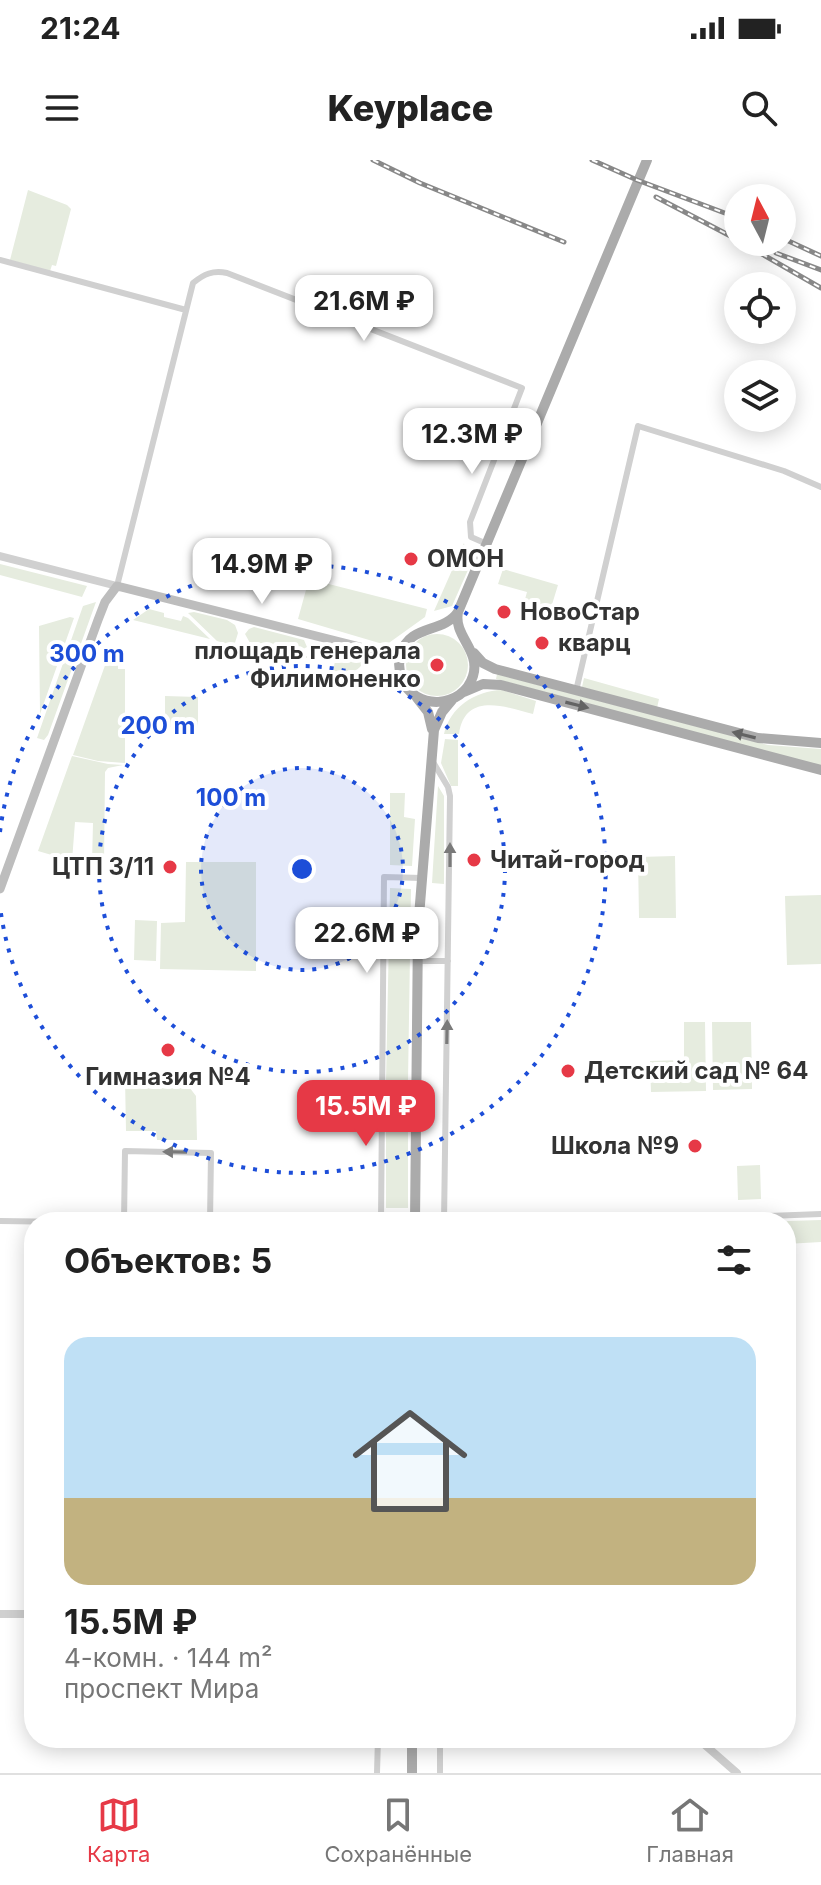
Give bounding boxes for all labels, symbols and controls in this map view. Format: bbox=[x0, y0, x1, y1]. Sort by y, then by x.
text: 21:24 bbox=[40, 10, 121, 46]
icon: menu bbox=[40, 86, 84, 130]
text: Keyplace bbox=[328, 86, 493, 130]
icon: search bbox=[737, 86, 781, 130]
north arrow bbox=[724, 184, 796, 256]
map controls bbox=[724, 184, 796, 432]
button: locate bbox=[724, 272, 796, 344]
pin: 21.6M ₽ bbox=[290, 275, 438, 343]
text: 21.6M ₽ bbox=[313, 285, 415, 316]
button: layers bbox=[724, 360, 796, 432]
pin: 12.3M ₽ bbox=[398, 408, 546, 476]
text: 12.3M ₽ bbox=[421, 418, 523, 449]
pin: 14.9M ₽ bbox=[188, 538, 336, 606]
place label: ОМОН bbox=[427, 544, 504, 573]
text: 14.9M ₽ bbox=[211, 548, 313, 579]
marker: ОМОН bbox=[402, 550, 420, 568]
place label: НовоСтар bbox=[520, 597, 640, 626]
marker: НовоСтар bbox=[495, 603, 513, 621]
place label: кварц bbox=[558, 628, 631, 657]
marker: кварц bbox=[533, 634, 551, 652]
place label: площадь генерала Филимоненко bbox=[194, 636, 421, 693]
text: 300 m bbox=[49, 639, 125, 668]
marker: площадь генерала Филимоненко bbox=[428, 656, 446, 674]
one-way arrow bbox=[564, 699, 589, 711]
text: 200 m bbox=[120, 711, 196, 740]
one-way arrow bbox=[731, 728, 756, 740]
text: 100 m bbox=[196, 783, 266, 812]
one-way arrow bbox=[444, 842, 456, 867]
place label: Читай-город bbox=[490, 845, 645, 874]
marker: Читай-город bbox=[465, 851, 483, 869]
place label: ЦТП 3/11 bbox=[52, 852, 154, 881]
centre of rings bbox=[288, 855, 316, 883]
marker: ЦТП 3/11 bbox=[161, 858, 179, 876]
pin: 22.6M ₽ bbox=[293, 907, 441, 975]
text: 22.6M ₽ bbox=[313, 917, 421, 948]
one-way arrow bbox=[440, 1019, 453, 1044]
marker: Гимназия №4 bbox=[159, 1041, 177, 1059]
place label: Детский сад № 64 bbox=[584, 1056, 808, 1085]
place label: Гимназия №4 bbox=[85, 1062, 251, 1091]
marker: Детский сад № 64 bbox=[559, 1062, 577, 1080]
pin: 15.5M ₽ bbox=[292, 1080, 440, 1148]
text: 15.5M ₽ bbox=[315, 1090, 417, 1121]
place label: Школа №9 bbox=[551, 1131, 679, 1160]
marker: Школа №9 bbox=[686, 1137, 704, 1155]
one-way arrow bbox=[162, 1146, 187, 1158]
icon: filters bbox=[712, 1238, 756, 1282]
text: Объектов: 5 bbox=[64, 1240, 272, 1281]
icon: home bbox=[338, 1389, 482, 1533]
text: 15.5M ₽ bbox=[64, 1601, 197, 1642]
text: 4-комн. · 144 m² bbox=[64, 1642, 273, 1673]
text: проспект Мира bbox=[64, 1673, 259, 1704]
tab: Карта bbox=[87, 1793, 150, 1867]
tab: Сохранённые bbox=[324, 1793, 472, 1867]
tab: Главная bbox=[646, 1793, 734, 1867]

